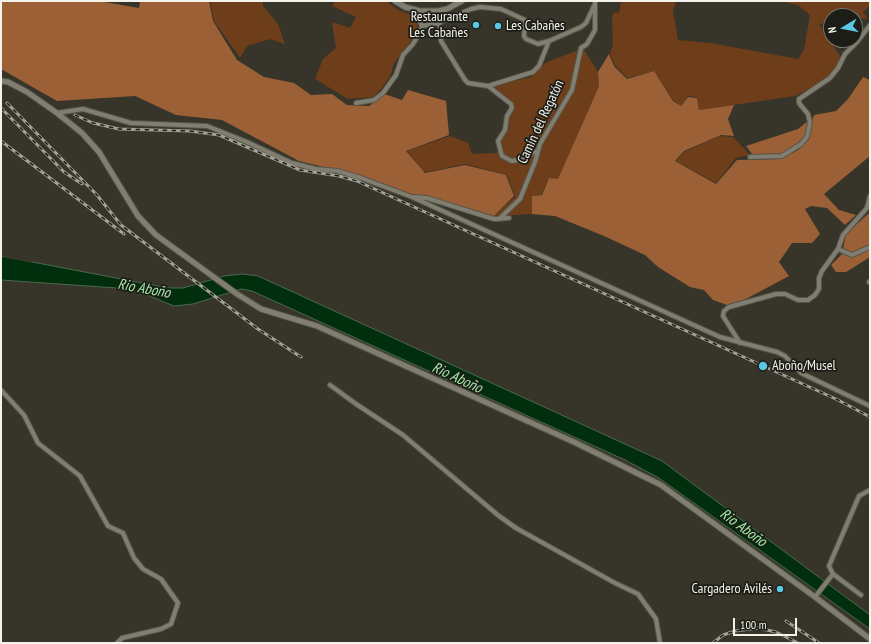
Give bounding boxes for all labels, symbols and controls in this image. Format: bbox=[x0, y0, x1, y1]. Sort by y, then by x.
north arrow bbox=[823, 8, 863, 48]
place label: Restaurante Les Cabañes bbox=[409, 9, 468, 42]
place label: Les Cabañes bbox=[506, 18, 565, 34]
marker: Restaurante Les Cabañes bbox=[471, 20, 481, 30]
marker: Les Cabañes bbox=[493, 21, 503, 31]
text: N bbox=[825, 26, 840, 34]
street label: Camín del Regatón bbox=[514, 77, 568, 167]
water label: Rio Aboño bbox=[116, 276, 172, 302]
place label: Aboño/Musel bbox=[772, 358, 836, 374]
water label: Rio Aboño bbox=[429, 359, 485, 397]
marker: Aboño/Musel bbox=[757, 360, 769, 372]
water label: Rio Aboño bbox=[716, 505, 770, 551]
place label: Cargadero Avilés bbox=[692, 581, 772, 597]
marker: Cargadero Avilés bbox=[775, 584, 785, 594]
scale bar bbox=[735, 610, 799, 636]
text: 100 m bbox=[740, 617, 767, 632]

